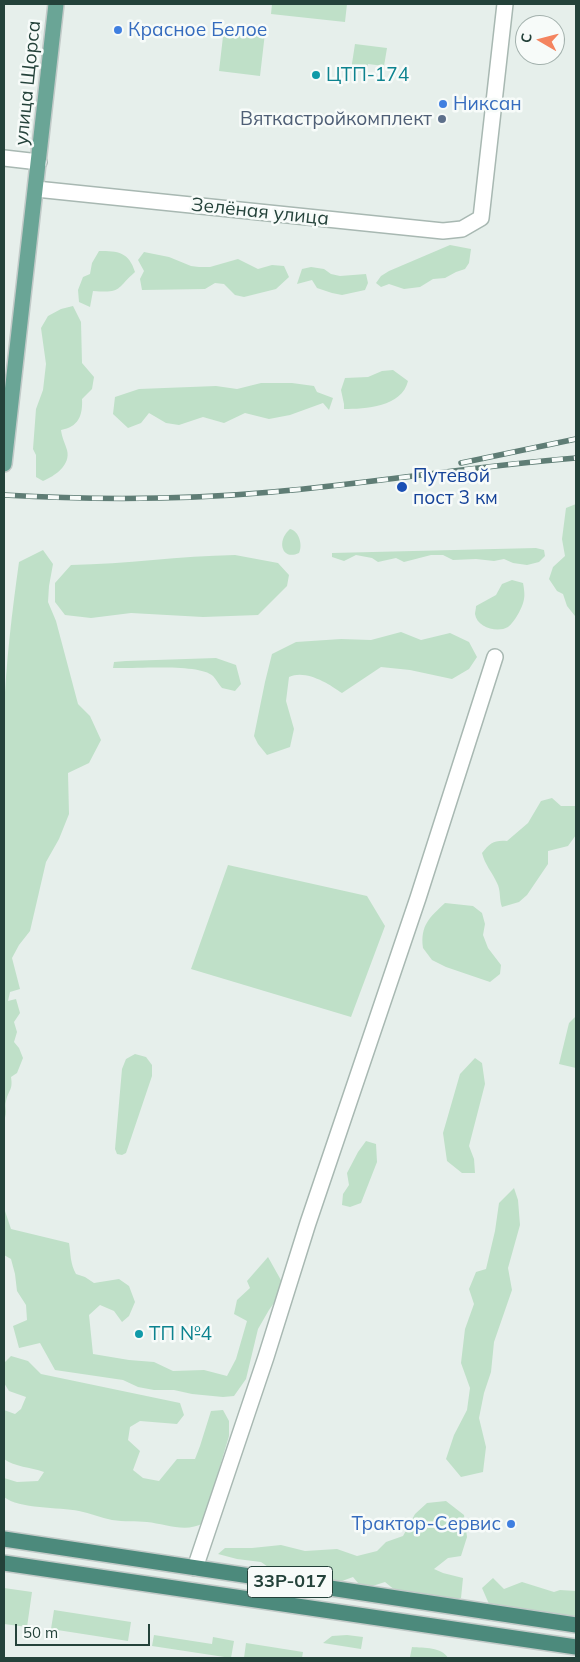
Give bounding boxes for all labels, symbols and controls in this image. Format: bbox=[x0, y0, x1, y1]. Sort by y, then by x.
north arrow bbox=[515, 15, 565, 65]
street label: улица Щорса bbox=[10, 19, 46, 147]
place label: Красное Белое bbox=[128, 19, 267, 41]
marker: Красное Белое bbox=[112, 24, 124, 36]
text: С bbox=[517, 32, 536, 44]
place label: ЦТП-174 bbox=[326, 64, 409, 86]
marker: ЦТП-174 bbox=[310, 69, 322, 81]
place label: Никсан bbox=[453, 93, 522, 115]
marker: Никсан bbox=[437, 98, 449, 110]
place label: Вяткастройкомплект bbox=[240, 108, 432, 130]
marker: Вяткастройкомплект bbox=[436, 113, 448, 125]
street label: Зелёная улица bbox=[190, 193, 330, 231]
place label: Путевой пост 3 км bbox=[413, 465, 498, 509]
marker: Путевой пост 3 км bbox=[395, 480, 409, 494]
place label: ТП №4 bbox=[149, 1323, 212, 1345]
marker: ТП №4 bbox=[133, 1328, 145, 1340]
place label: Трактор-Сервис bbox=[352, 1513, 501, 1535]
marker: Трактор-Сервис bbox=[505, 1518, 517, 1530]
road number: 33Р-017 bbox=[248, 1566, 332, 1598]
scale bar bbox=[18, 1614, 152, 1646]
text: 50 m bbox=[23, 1623, 58, 1642]

